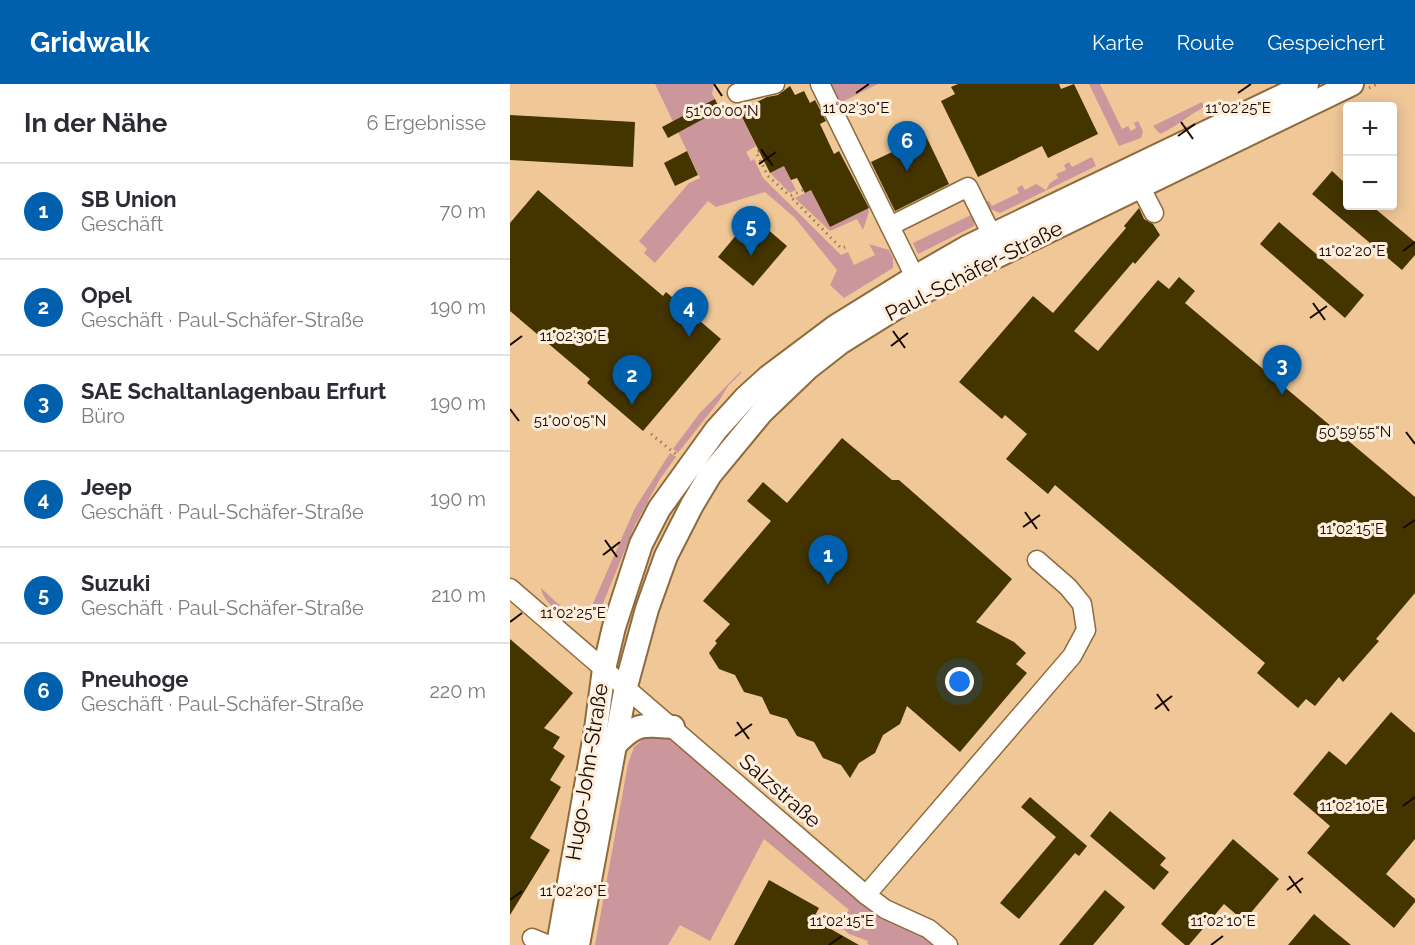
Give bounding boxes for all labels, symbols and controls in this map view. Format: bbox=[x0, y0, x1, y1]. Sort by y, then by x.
text: Gridwalk bbox=[30, 26, 150, 59]
text: Karte bbox=[1092, 30, 1144, 55]
text: Route bbox=[1177, 30, 1234, 55]
text: Gespeichert bbox=[1267, 30, 1385, 55]
text: 11°02'30"E bbox=[823, 99, 889, 117]
text: 11°02'25"E bbox=[1205, 99, 1271, 117]
text: 51°00'00"N bbox=[685, 102, 759, 120]
map controls bbox=[1343, 102, 1397, 210]
button: + bbox=[1343, 102, 1397, 156]
text: In der Nähe bbox=[24, 108, 167, 138]
text: 6 Ergebnisse bbox=[367, 111, 486, 135]
pin: 6 bbox=[888, 122, 926, 171]
button: − bbox=[1343, 156, 1397, 210]
text: SB Union bbox=[81, 186, 177, 212]
text: 1 bbox=[39, 199, 48, 223]
text: 70 m bbox=[440, 199, 486, 223]
pin: 5 bbox=[732, 206, 770, 256]
text: Geschäft bbox=[81, 212, 163, 236]
street label: Paul-Schäfer-Straße bbox=[881, 215, 1067, 326]
text: 11°02'20"E bbox=[1319, 242, 1385, 260]
text: Opel bbox=[81, 282, 132, 308]
pin: 4 bbox=[670, 288, 708, 337]
text: 2 bbox=[38, 295, 49, 319]
text: 190 m bbox=[430, 295, 486, 319]
text: Geschäft · Paul-Schäfer-Straße bbox=[81, 308, 364, 332]
text: 11°02'30"E bbox=[540, 327, 606, 345]
pin: 3 bbox=[1262, 346, 1302, 395]
pin: 2 bbox=[612, 356, 652, 405]
text: SAE Schaltanlagenbau Erfurt bbox=[81, 378, 386, 404]
text: 3 bbox=[38, 391, 49, 415]
text: 190 m bbox=[430, 391, 486, 415]
text: Büro bbox=[81, 404, 125, 428]
text: 51°00'05"N bbox=[534, 412, 606, 430]
text: 50°59'55"N bbox=[1319, 423, 1391, 441]
text: Jeep bbox=[81, 474, 132, 500]
text: 4 bbox=[38, 487, 49, 511]
text: 190 m bbox=[430, 487, 486, 511]
text: Geschäft · Paul-Schäfer-Straße bbox=[81, 500, 364, 524]
text: 11°02'15"E bbox=[1320, 520, 1384, 538]
pin: 1 bbox=[808, 536, 848, 585]
text: Suzuki bbox=[81, 570, 150, 596]
text: 5 bbox=[38, 583, 49, 607]
text: 210 m bbox=[431, 583, 486, 607]
text: Geschäft · Paul-Schäfer-Straße bbox=[81, 596, 364, 620]
text: 11°02'25"E bbox=[540, 604, 606, 622]
text: Pneuhoge bbox=[81, 666, 189, 692]
your location bbox=[945, 667, 974, 696]
text: 6 bbox=[37, 679, 50, 703]
text: 220 m bbox=[429, 679, 486, 703]
street label: Hugo-John-Straße bbox=[560, 681, 613, 862]
text: Geschäft · Paul-Schäfer-Straße bbox=[81, 692, 364, 716]
street label: Salzstraße bbox=[734, 748, 826, 833]
text: 11°02'10"E bbox=[1319, 797, 1385, 815]
text: 11°02'20"E bbox=[540, 882, 606, 900]
text: 11°02'15"E bbox=[810, 912, 874, 930]
text: 11°02'10"E bbox=[1190, 912, 1256, 930]

